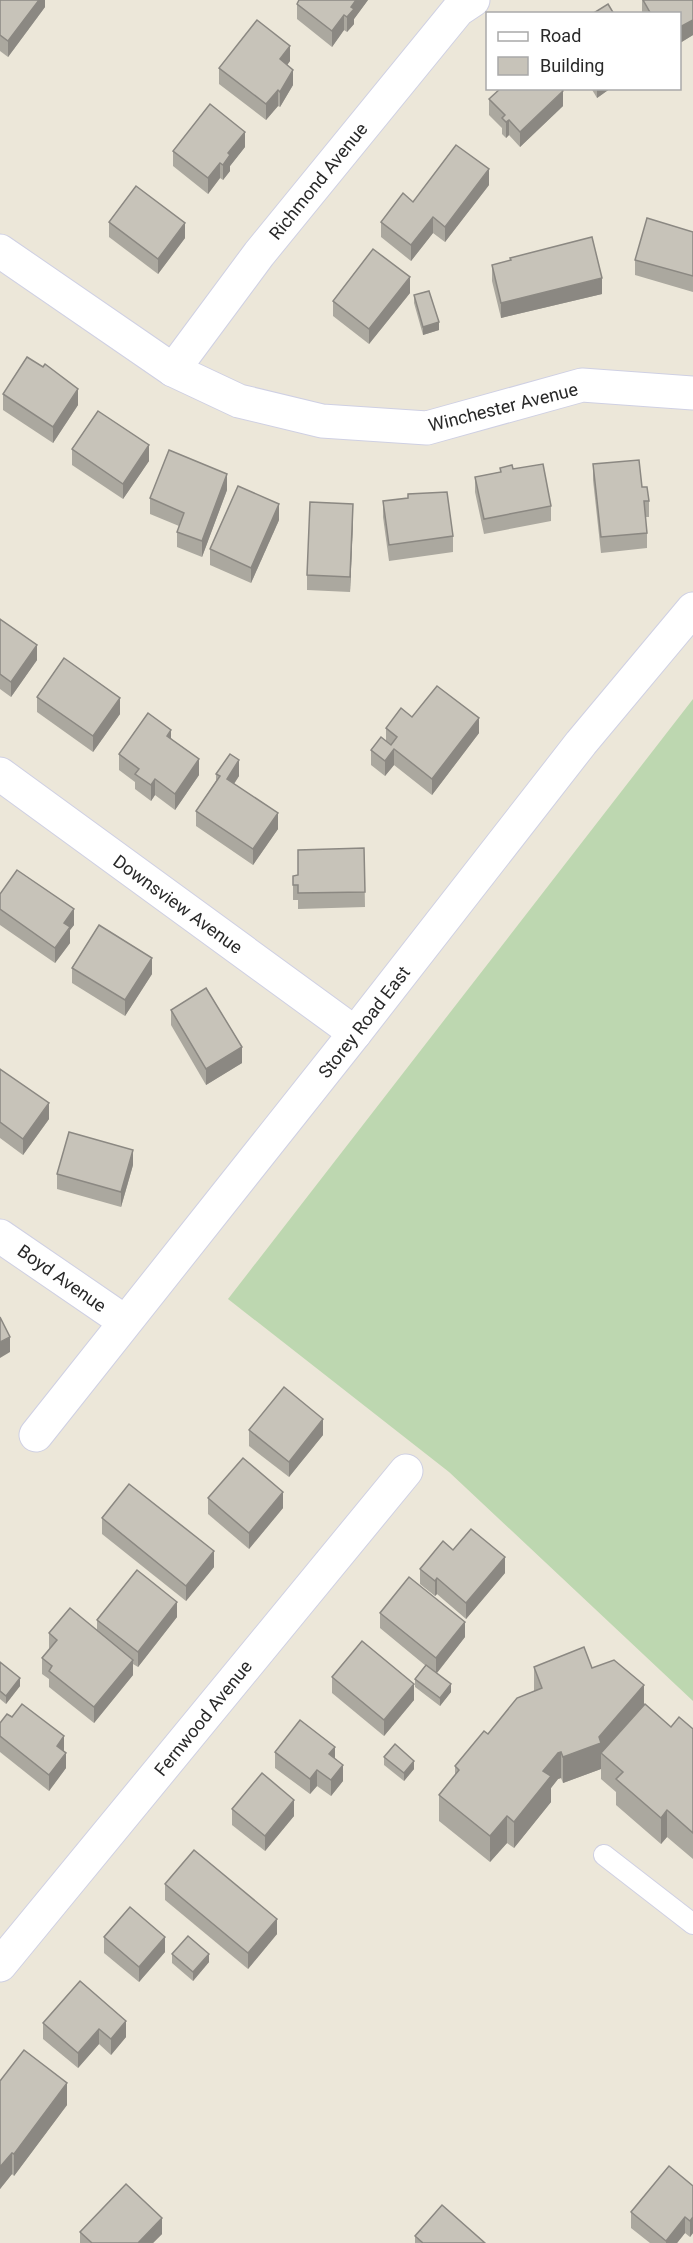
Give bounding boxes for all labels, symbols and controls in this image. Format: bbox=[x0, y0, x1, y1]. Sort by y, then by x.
legend bbox=[486, 12, 681, 90]
text: Road bbox=[540, 25, 581, 46]
text: Building bbox=[540, 55, 604, 76]
street label: Richmond Avenue bbox=[264, 118, 372, 244]
street label: Winchester Avenue bbox=[426, 378, 580, 436]
street label: Downsview Avenue bbox=[109, 850, 247, 958]
street label: Storey Road East bbox=[314, 962, 414, 1082]
street label: Boyd Avenue bbox=[14, 1240, 110, 1316]
street label: Fernwood Avenue bbox=[150, 1656, 256, 1780]

